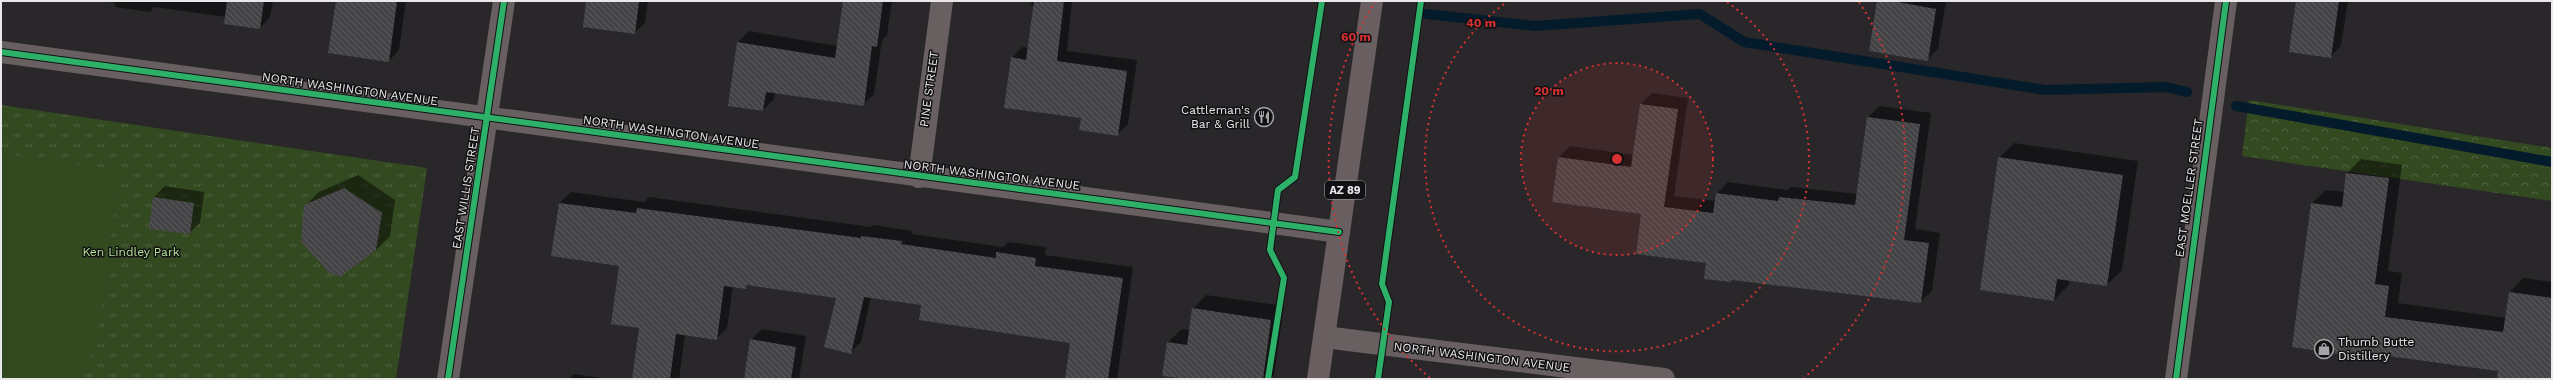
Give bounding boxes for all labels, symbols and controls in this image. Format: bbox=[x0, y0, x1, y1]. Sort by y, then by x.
text: 40 m bbox=[1466, 16, 1496, 30]
text: 60 m bbox=[1341, 30, 1371, 44]
street label: PINE STREET bbox=[917, 50, 941, 128]
street label: NORTH WASHINGTON AVENUE bbox=[261, 70, 439, 108]
text: 20 m bbox=[1534, 84, 1564, 98]
place label: Cattleman's Bar & Grill bbox=[1181, 103, 1250, 131]
restaurant icon: Cattleman's Bar & Grill bbox=[1253, 106, 1275, 128]
street label: NORTH WASHINGTON AVENUE bbox=[582, 113, 760, 151]
street label: EAST MOELLER STREET bbox=[2172, 118, 2206, 258]
street label: EAST WILLIS STREET bbox=[449, 126, 483, 250]
centre of rings bbox=[1610, 152, 1624, 166]
street label: NORTH WASHINGTON AVENUE bbox=[903, 157, 1081, 193]
road number: AZ 89 bbox=[1325, 181, 1365, 199]
park label: Ken Lindley Park bbox=[82, 245, 180, 259]
place label: Thumb Butte Distillery bbox=[2338, 335, 2414, 363]
shop icon: Thumb Butte Distillery bbox=[2313, 338, 2335, 360]
street label: NORTH WASHINGTON AVENUE bbox=[1393, 339, 1571, 375]

